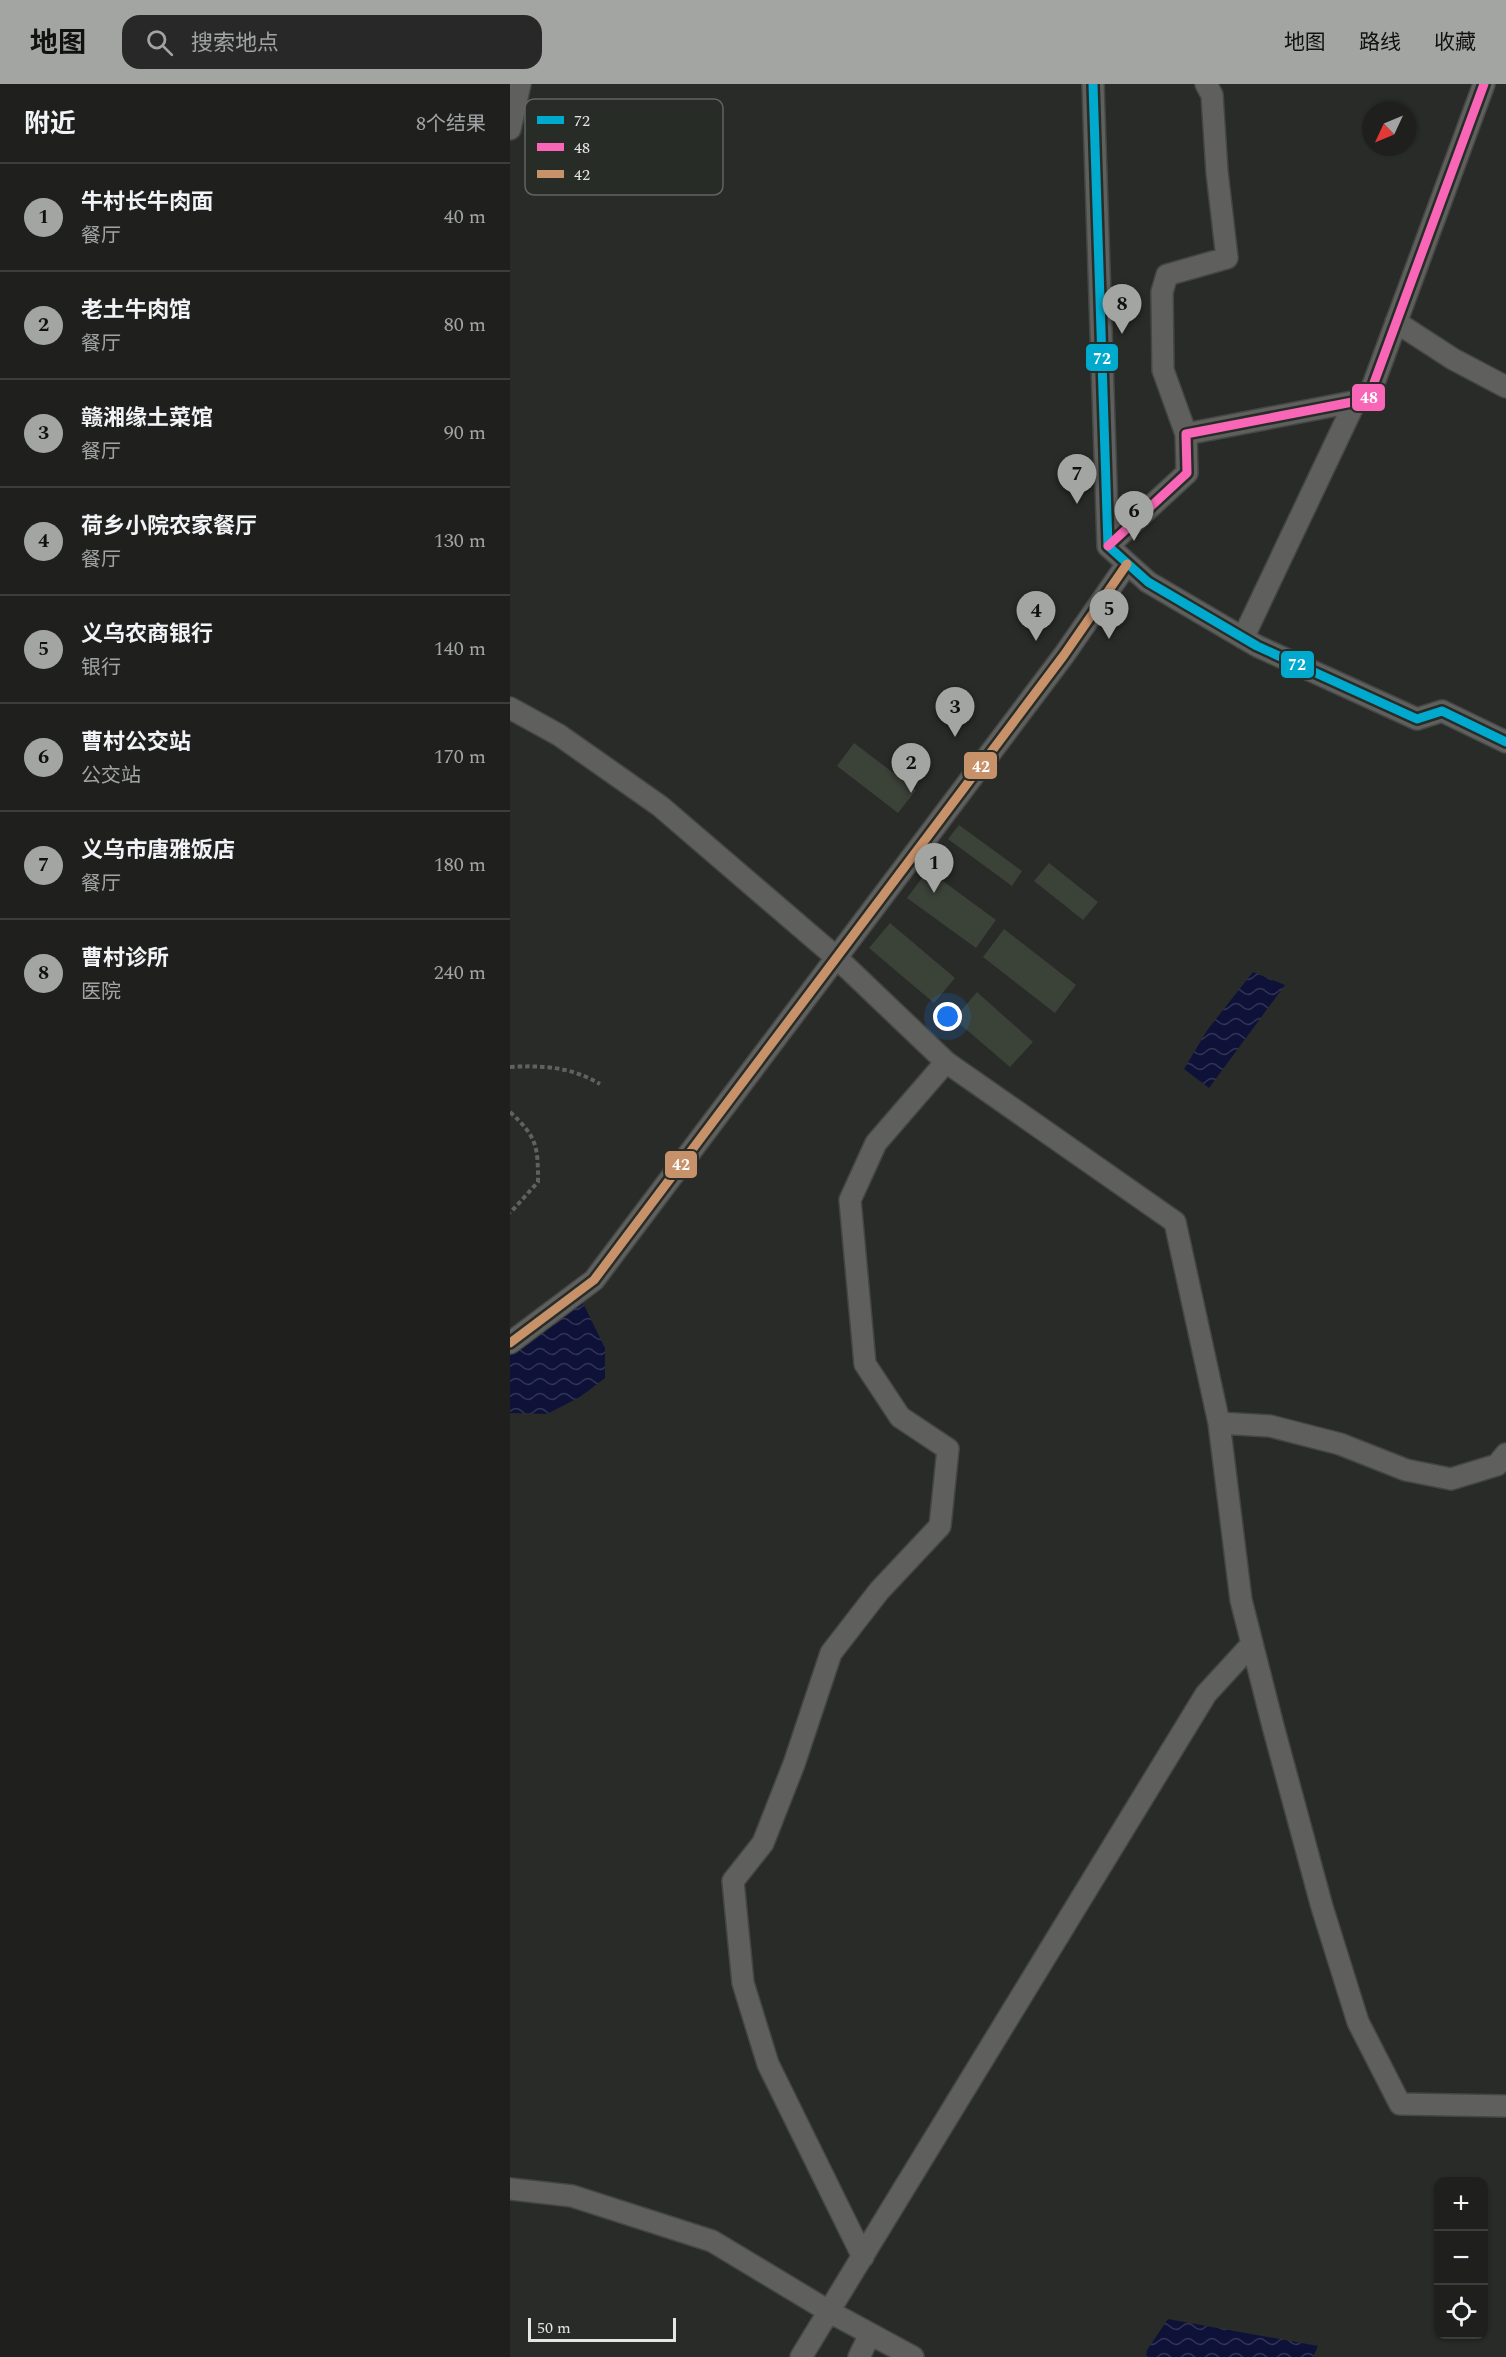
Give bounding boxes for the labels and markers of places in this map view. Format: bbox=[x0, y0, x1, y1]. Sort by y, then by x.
pin: 8 bbox=[1102, 284, 1142, 334]
pin: 7 bbox=[1058, 454, 1096, 504]
pin: 6 bbox=[1114, 492, 1154, 541]
pin: 5 bbox=[1090, 590, 1128, 639]
pin: 4 bbox=[1016, 592, 1056, 641]
pin: 3 bbox=[936, 688, 974, 737]
pin: 2 bbox=[892, 744, 930, 793]
pin: 1 bbox=[914, 844, 954, 893]

